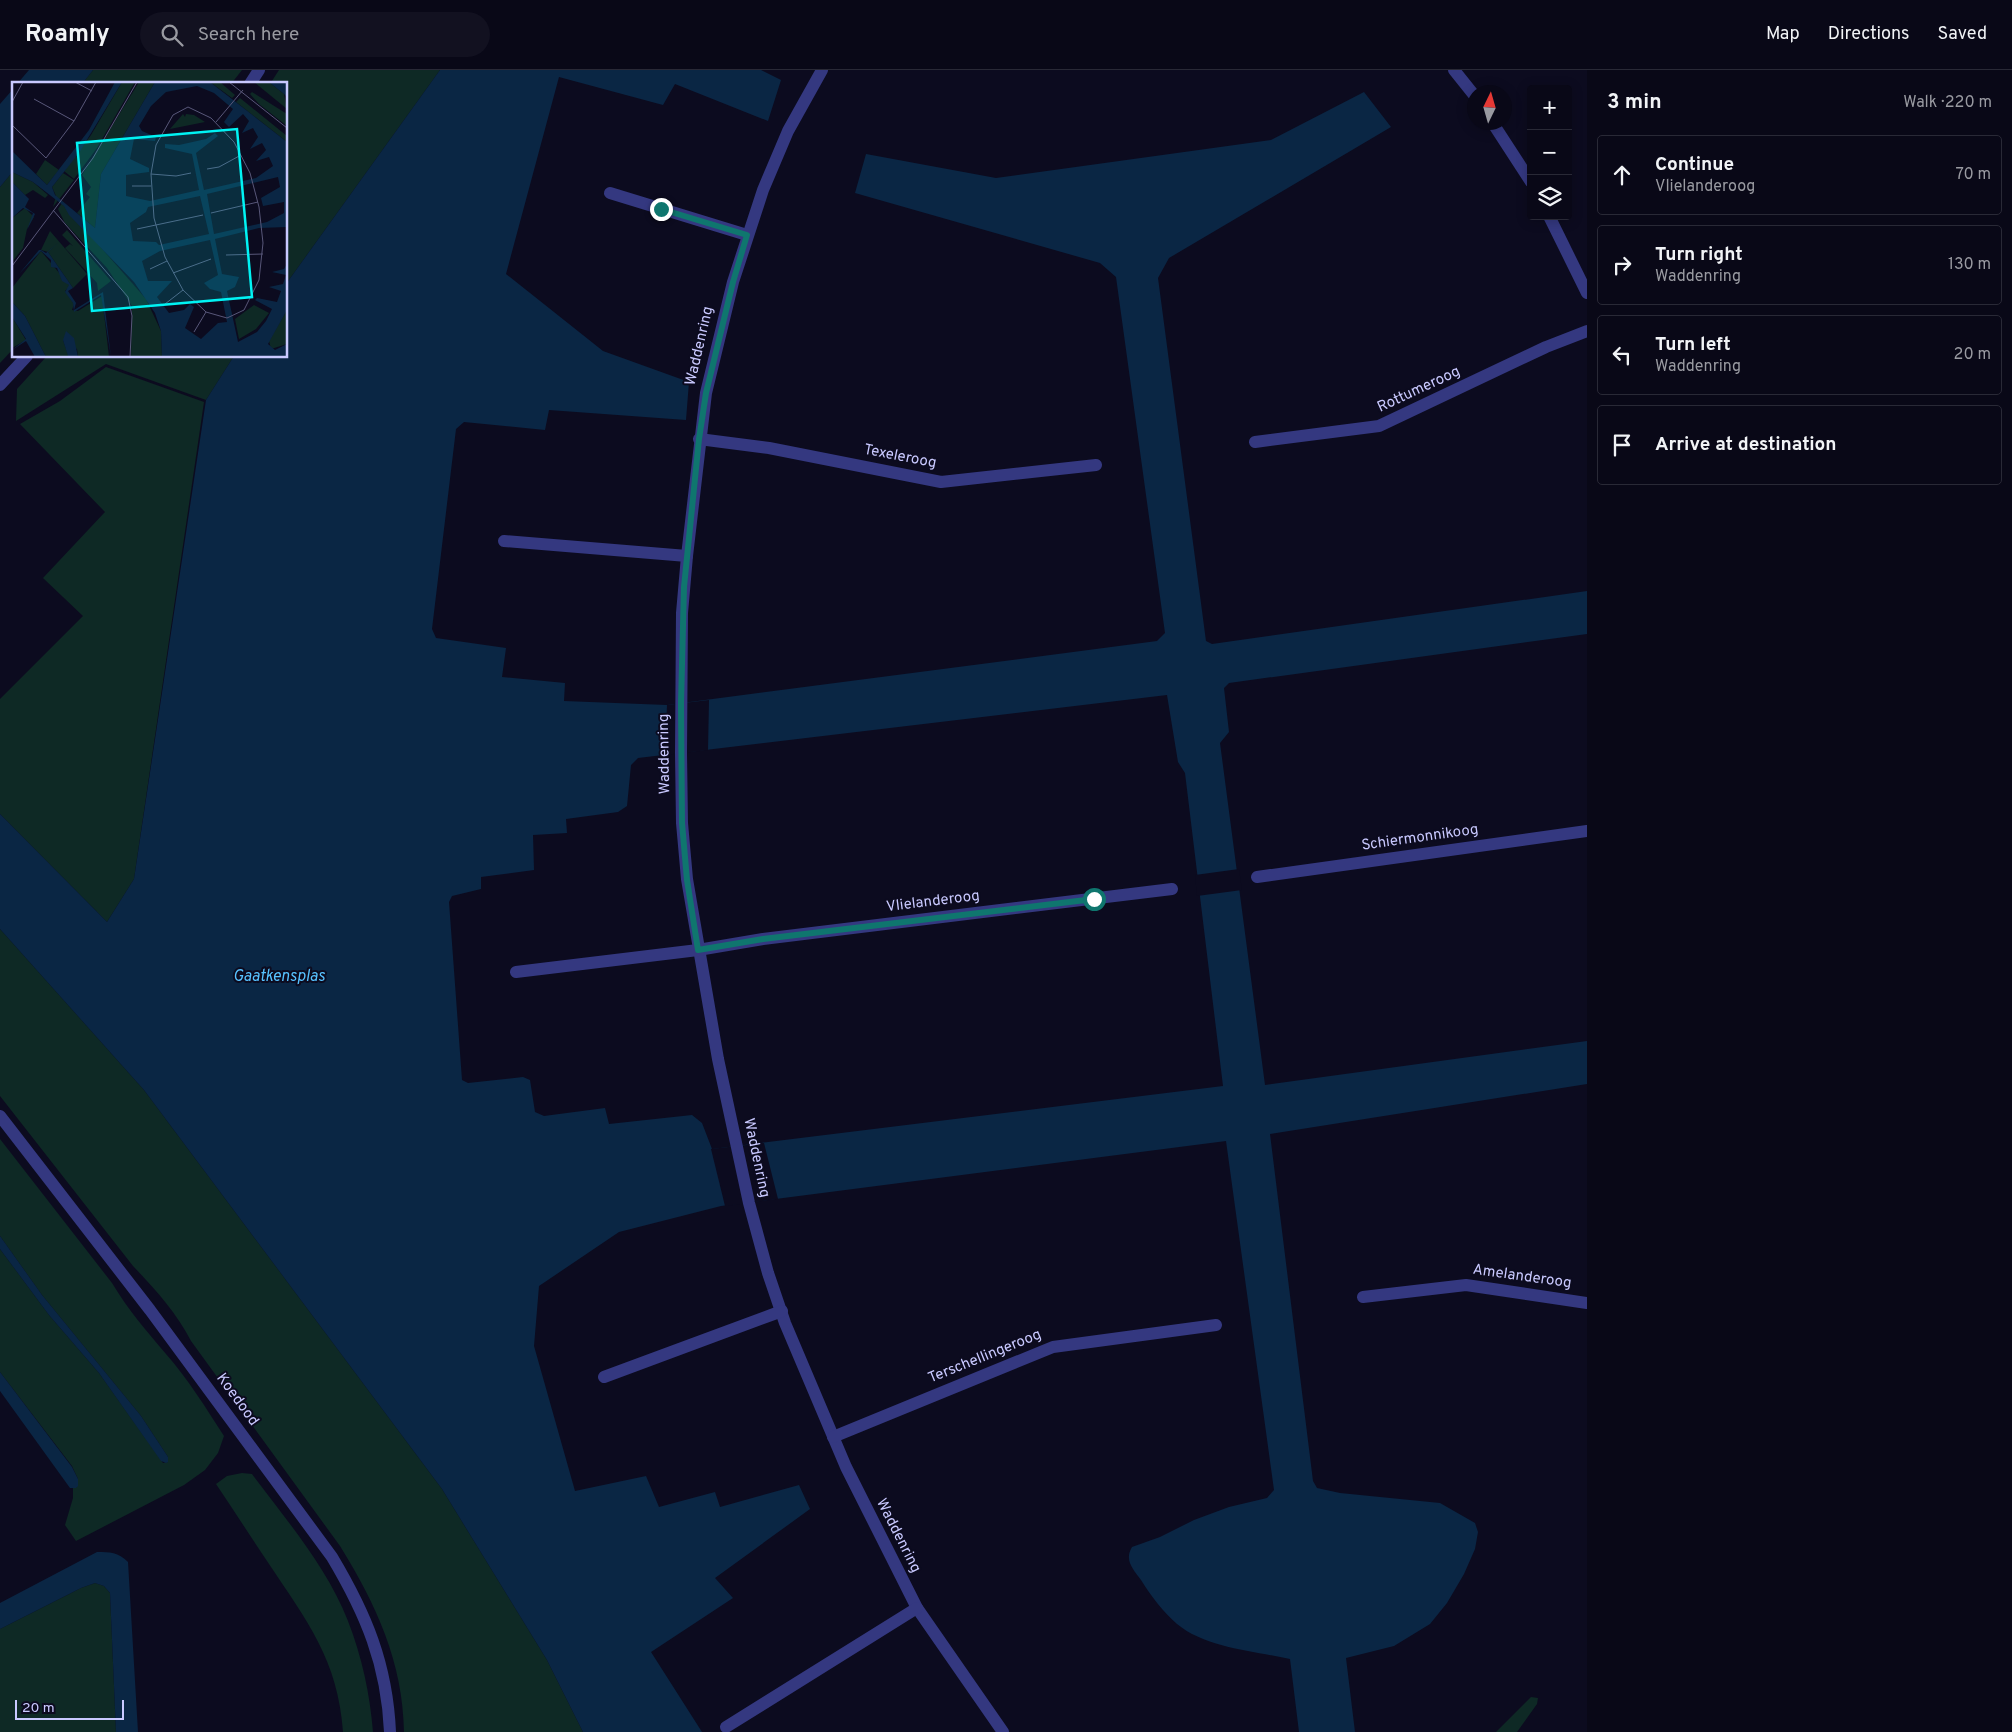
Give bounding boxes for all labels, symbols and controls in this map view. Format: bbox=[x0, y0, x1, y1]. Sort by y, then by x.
search box bbox=[140, 12, 490, 57]
text: Roamly bbox=[25, 20, 110, 50]
icon: search bbox=[158, 21, 186, 49]
text: Search here bbox=[198, 23, 299, 47]
text: Map bbox=[1766, 23, 1800, 46]
text: Directions bbox=[1828, 23, 1910, 46]
text: Saved bbox=[1938, 23, 1987, 46]
inset map bbox=[12, 82, 288, 358]
north arrow bbox=[1467, 85, 1512, 130]
map controls bbox=[1527, 85, 1572, 220]
button: + bbox=[1527, 85, 1572, 130]
text: 3 min bbox=[1607, 89, 1662, 116]
text: Walk · 220 m bbox=[1903, 93, 1992, 113]
button: − bbox=[1527, 130, 1572, 175]
text: Continue bbox=[1655, 153, 1734, 177]
icon: ahead bbox=[1608, 161, 1636, 189]
text: 70 m bbox=[1956, 165, 1991, 185]
button: layers bbox=[1527, 175, 1572, 220]
text: Vlielanderoog bbox=[1655, 177, 1755, 197]
route end bbox=[650, 198, 673, 221]
text: Turn right bbox=[1655, 243, 1743, 267]
icon: right bbox=[1608, 251, 1636, 279]
text: 130 m bbox=[1948, 255, 1991, 275]
text: Waddenring bbox=[1655, 267, 1741, 287]
street label: Waddenring bbox=[682, 305, 718, 387]
text: Turn left bbox=[1655, 333, 1731, 357]
icon: left bbox=[1608, 341, 1636, 369]
text: 20 m bbox=[1954, 345, 1991, 365]
text: Waddenring bbox=[1655, 357, 1741, 377]
street label: Rottumeroog bbox=[1374, 363, 1464, 417]
icon: arrive bbox=[1608, 431, 1636, 459]
text: Arrive at destination bbox=[1655, 433, 1836, 457]
street label: Texeleroog bbox=[862, 441, 938, 473]
street label: Waddenring bbox=[655, 713, 675, 795]
street label: Schiermonnikoog bbox=[1360, 820, 1480, 856]
street label: Vlielanderoog bbox=[885, 887, 981, 917]
route start bbox=[1083, 888, 1106, 911]
water label: Gaatkensplas bbox=[233, 967, 326, 987]
street label: Waddenring bbox=[738, 1117, 774, 1199]
street label: Amelanderoog bbox=[1471, 1261, 1573, 1293]
street label: Terschellingeroog bbox=[926, 1326, 1044, 1388]
street label: Koedood bbox=[212, 1370, 262, 1430]
street label: Waddenring bbox=[871, 1496, 925, 1576]
scale bar bbox=[15, 1697, 124, 1720]
text: 20 m bbox=[22, 1700, 55, 1717]

